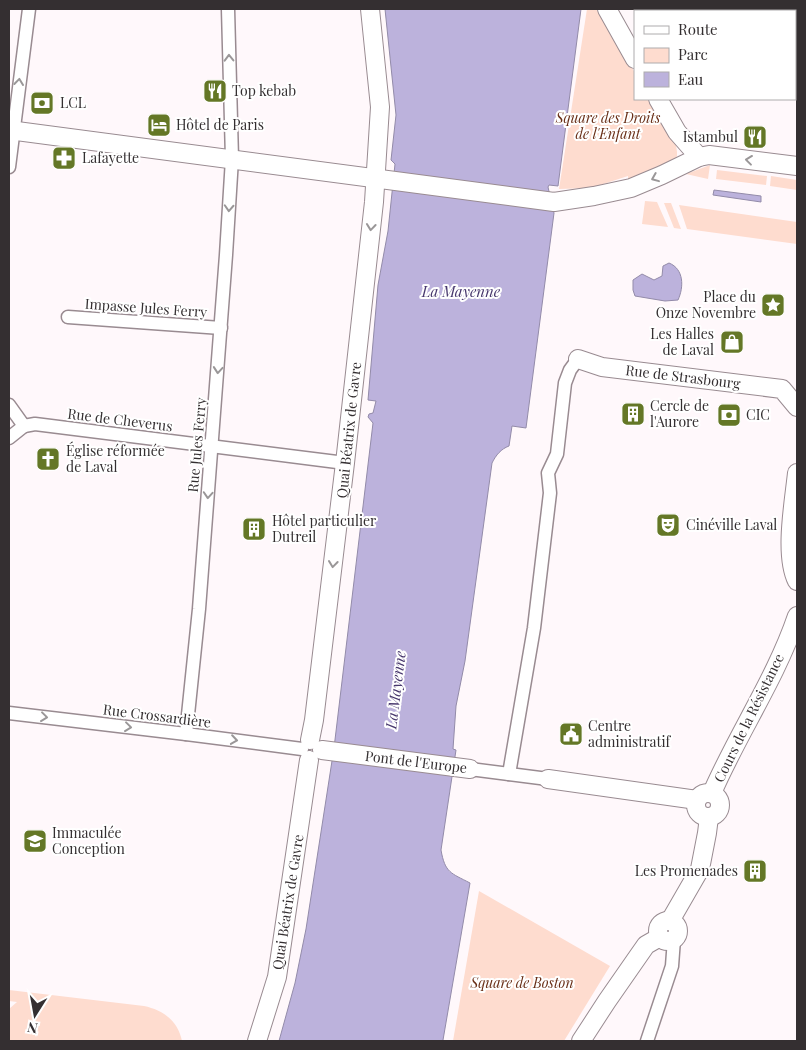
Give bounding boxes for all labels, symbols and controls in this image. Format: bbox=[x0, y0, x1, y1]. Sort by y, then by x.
legend bbox=[634, 10, 796, 100]
text: Route bbox=[678, 19, 718, 39]
text: Parc bbox=[678, 44, 708, 64]
one-way arrow bbox=[224, 54, 235, 62]
text: Eau bbox=[678, 69, 704, 89]
one-way arrow bbox=[13, 77, 24, 85]
restaurant icon: Top kebab bbox=[202, 78, 228, 104]
place label: Top kebab bbox=[232, 81, 296, 100]
bank icon: LCL bbox=[29, 90, 55, 116]
place label: LCL bbox=[60, 93, 86, 112]
park label: Square des Droits de l'Enfant bbox=[555, 108, 661, 143]
hotel icon: Hôtel de Paris bbox=[146, 112, 172, 138]
place label: Hôtel de Paris bbox=[176, 115, 264, 134]
restaurant icon: Istambul bbox=[742, 124, 768, 150]
place label: Istambul bbox=[683, 127, 738, 146]
pharmacy icon: Lafayette bbox=[51, 145, 77, 171]
place label: Lafayette bbox=[82, 148, 139, 167]
one-way arrow bbox=[745, 155, 753, 166]
one-way arrow bbox=[651, 172, 660, 182]
one-way arrow bbox=[223, 204, 234, 212]
one-way arrow bbox=[366, 224, 377, 232]
water label: La Mayenne bbox=[421, 281, 501, 301]
place label: Place du Onze Novembre bbox=[656, 287, 756, 322]
place icon: Place du Onze Novembre bbox=[760, 292, 786, 318]
street label: Impasse Jules Ferry bbox=[84, 294, 208, 321]
place label: Les Halles de Laval bbox=[650, 324, 714, 359]
shop icon: Les Halles de Laval bbox=[719, 329, 745, 355]
street label: Rue de Strasbourg bbox=[624, 360, 742, 393]
street label: Quai Béatrix de Gavre bbox=[332, 361, 365, 499]
one-way arrow bbox=[213, 366, 224, 374]
place label: Cercle de l'Aurore bbox=[650, 396, 709, 431]
street label: Rue Jules Ferry bbox=[183, 397, 210, 493]
building icon: Cercle de l'Aurore bbox=[620, 401, 646, 427]
bank icon: CIC bbox=[716, 402, 742, 428]
street label: Rue de Cheverus bbox=[66, 404, 174, 435]
place label: CIC bbox=[746, 405, 770, 424]
place label: Église réformée de Laval bbox=[66, 441, 165, 476]
church icon: Église réformée de Laval bbox=[35, 446, 61, 472]
one-way arrow bbox=[202, 491, 213, 499]
place label: Hôtel particulier Dutreil bbox=[272, 511, 377, 546]
theatre icon: Cinéville Laval bbox=[655, 512, 681, 538]
place label: Cinéville Laval bbox=[686, 515, 777, 534]
building icon: Hôtel particulier Dutreil bbox=[241, 516, 267, 542]
one-way arrow bbox=[328, 560, 339, 568]
water label: La Mayenne bbox=[380, 649, 410, 731]
street label: Cours de la Résistance bbox=[709, 650, 788, 785]
street label: Rue Crossardière bbox=[102, 699, 212, 732]
one-way arrow bbox=[40, 711, 48, 722]
place label: Centre administratif bbox=[588, 716, 672, 751]
one-way arrow bbox=[124, 721, 132, 732]
public building icon: Centre administratif bbox=[558, 721, 584, 747]
one-way arrow bbox=[231, 734, 239, 745]
street label: Pont de l'Europe bbox=[364, 746, 468, 777]
place label: Immaculée Conception bbox=[52, 823, 125, 858]
school or university icon: Immaculée Conception bbox=[22, 828, 48, 854]
street label: Quai Béatrix de Gavre bbox=[267, 833, 308, 971]
building icon: Les Promenades bbox=[742, 858, 768, 884]
place label: Les Promenades bbox=[635, 861, 738, 880]
park label: Square de Boston bbox=[469, 973, 574, 992]
north arrow bbox=[10, 990, 60, 1040]
text: N bbox=[26, 1018, 39, 1039]

